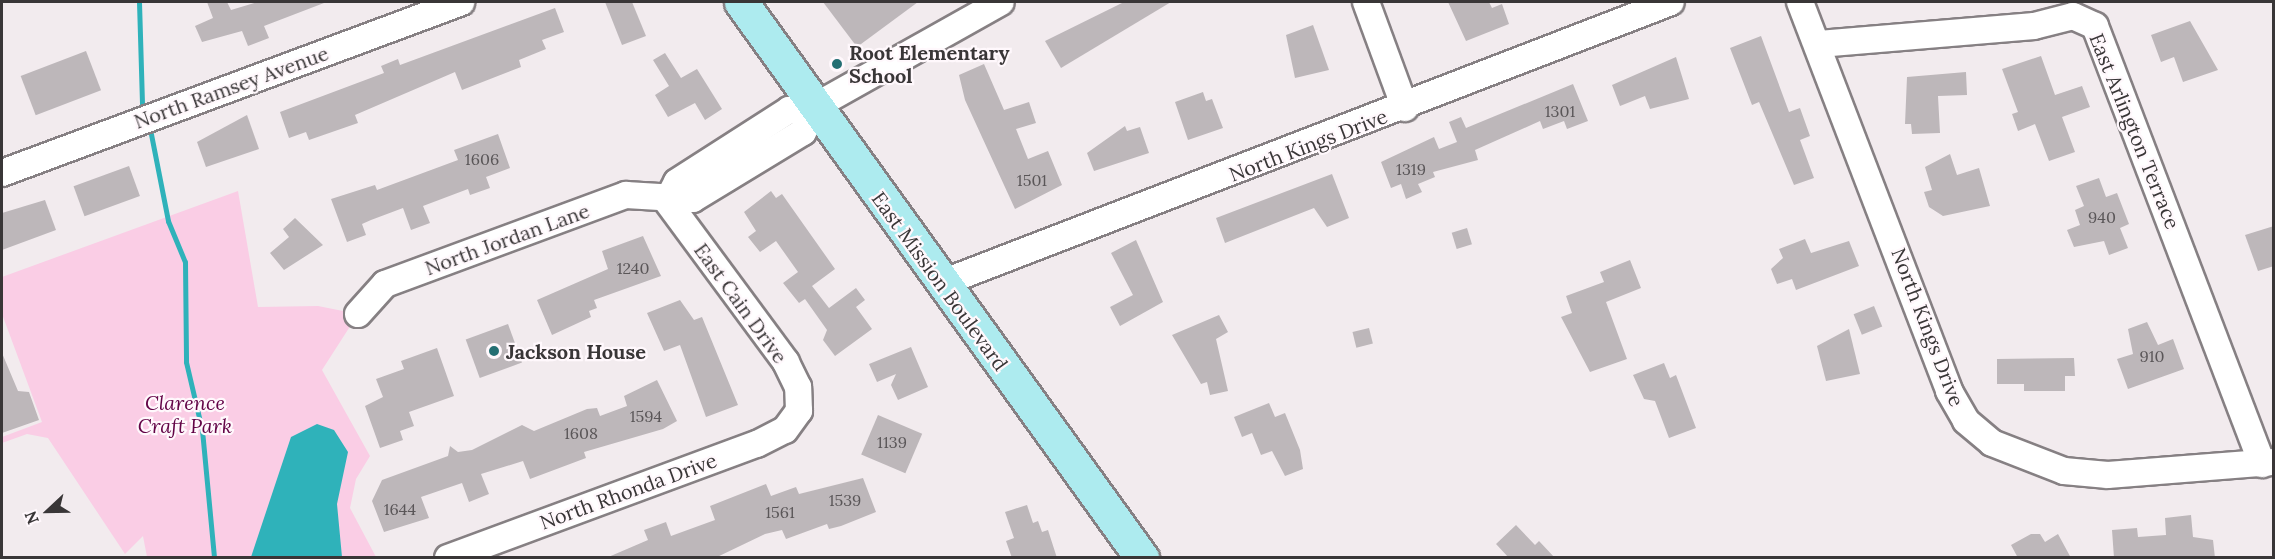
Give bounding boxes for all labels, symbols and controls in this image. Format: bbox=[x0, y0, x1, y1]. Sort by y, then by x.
street label: East Arlington Terrace bbox=[2085, 30, 2185, 232]
place label: Root Elementary School bbox=[849, 40, 1009, 87]
street label: North Ramsey Avenue bbox=[131, 41, 331, 133]
marker: Root Elementary School bbox=[830, 57, 844, 71]
house number: 1301 bbox=[1545, 101, 1575, 121]
street label: North Kings Drive bbox=[1225, 104, 1391, 186]
house number: 1606 bbox=[465, 149, 499, 169]
house number: 1319 bbox=[1396, 159, 1426, 179]
house number: 1501 bbox=[1017, 170, 1047, 190]
street label: East Mission Boulevard bbox=[867, 187, 1013, 375]
street label: North Jordan Lane bbox=[422, 198, 592, 280]
house number: 940 bbox=[2088, 207, 2116, 227]
street label: East Cain Drive bbox=[689, 238, 793, 368]
street label: North Kings Drive bbox=[1887, 244, 1969, 410]
house number: 1240 bbox=[617, 258, 649, 278]
place label: Jackson House bbox=[506, 339, 646, 363]
marker: Jackson House bbox=[487, 344, 501, 358]
house number: 910 bbox=[2139, 346, 2165, 366]
park label: Clarence Craft Park bbox=[138, 390, 232, 437]
house number: 1594 bbox=[630, 406, 662, 426]
house number: 1608 bbox=[564, 423, 598, 443]
house number: 1139 bbox=[877, 432, 907, 452]
street label: North Rhonda Drive bbox=[536, 448, 720, 534]
north arrow bbox=[18, 481, 78, 541]
house number: 1539 bbox=[829, 490, 861, 510]
house number: 1644 bbox=[384, 499, 416, 519]
house number: 1561 bbox=[765, 502, 795, 522]
text: N bbox=[20, 508, 43, 527]

